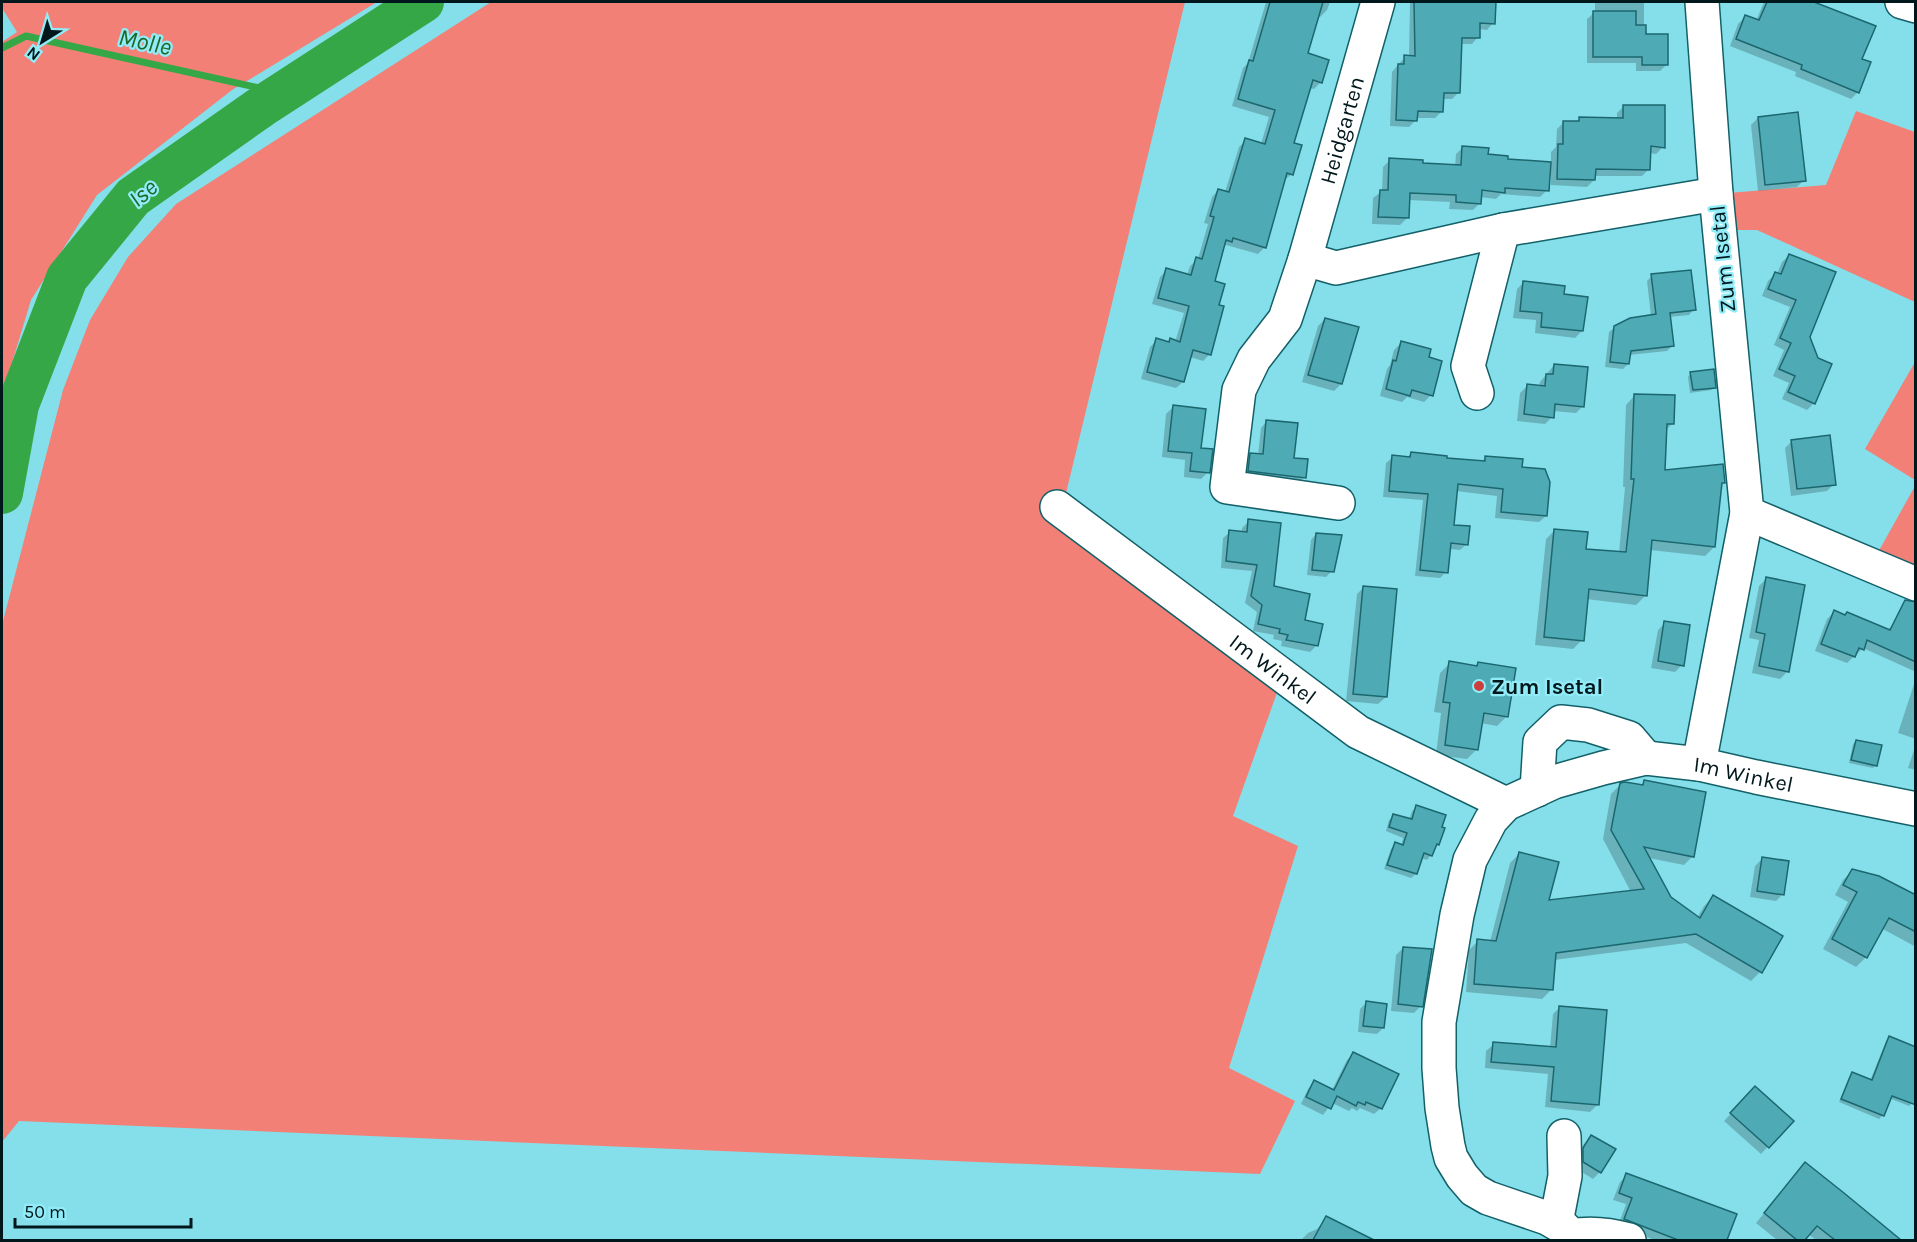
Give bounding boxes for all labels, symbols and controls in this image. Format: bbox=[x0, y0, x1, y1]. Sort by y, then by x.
north arrow bbox=[12, 12, 72, 72]
water label: Molle bbox=[116, 23, 174, 61]
text: N bbox=[23, 43, 44, 65]
street label: Heidgarten bbox=[1315, 74, 1370, 187]
water label: Ise bbox=[123, 173, 163, 213]
street label: Zum Isetal bbox=[1704, 204, 1742, 314]
street label: Im Winkel bbox=[1224, 629, 1321, 710]
place label: Zum Isetal bbox=[1491, 674, 1603, 700]
marker: Zum Isetal bbox=[1472, 679, 1486, 693]
street label: Im Winkel bbox=[1692, 752, 1795, 798]
scale bar bbox=[15, 1191, 190, 1229]
text: 50 m bbox=[24, 1201, 66, 1223]

